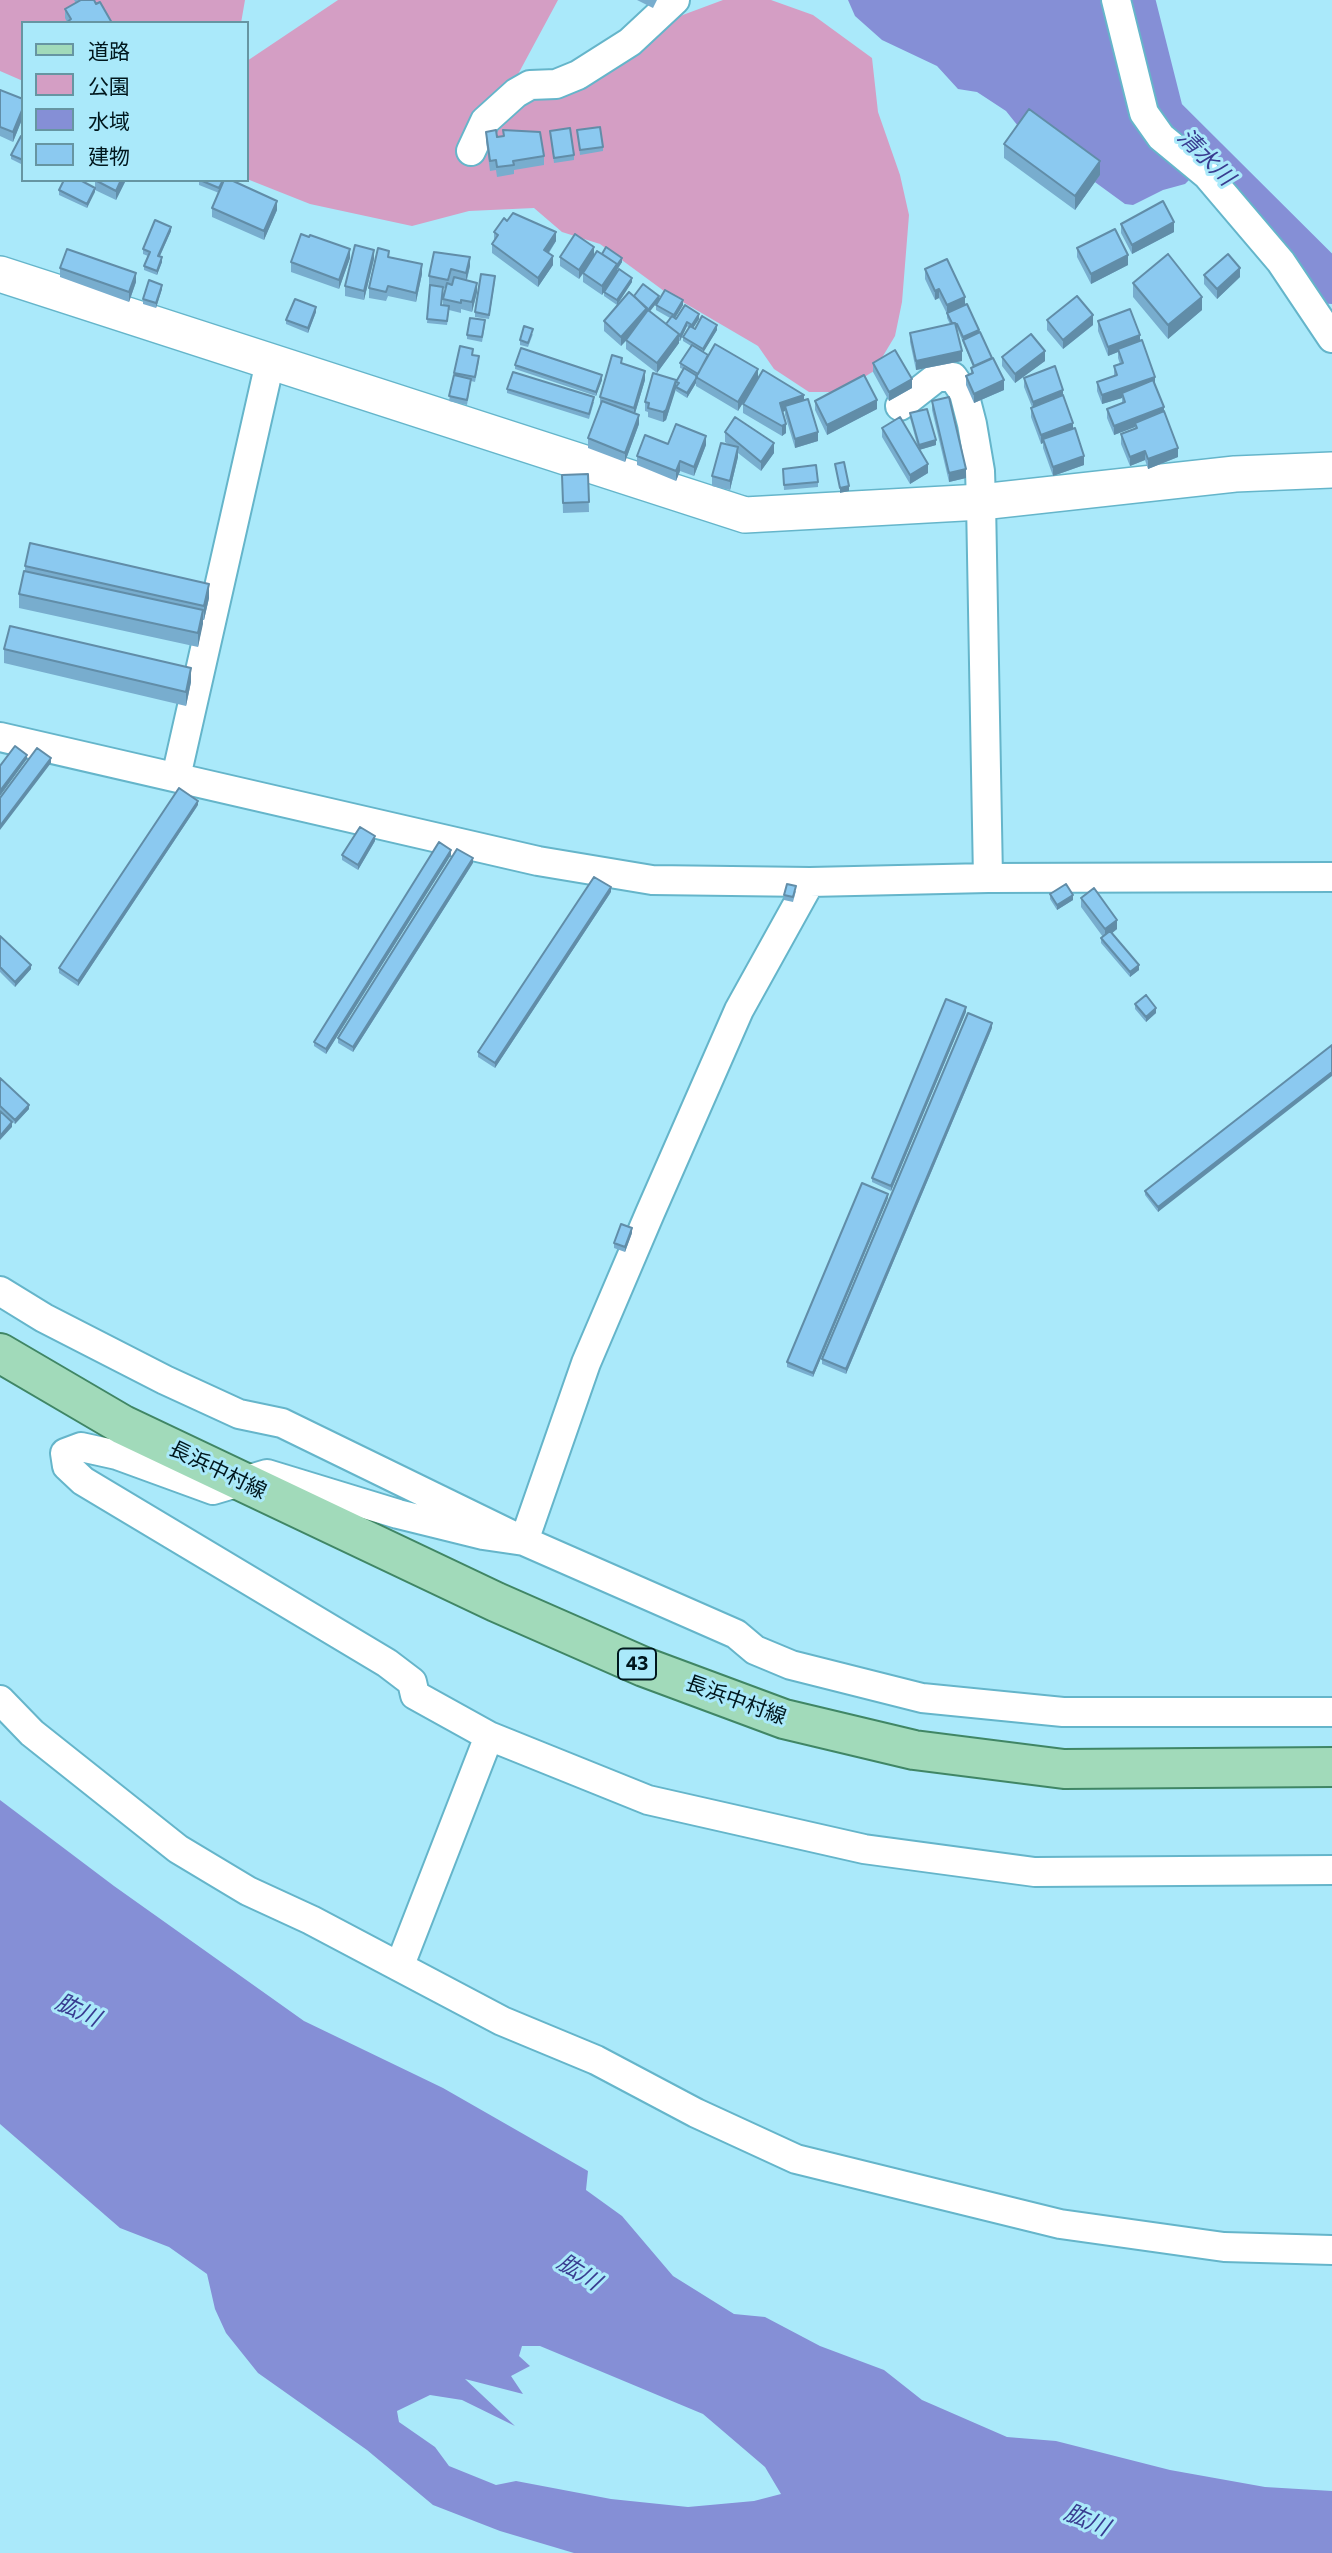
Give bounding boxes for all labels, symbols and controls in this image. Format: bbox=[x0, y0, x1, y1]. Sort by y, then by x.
legend bbox=[21, 21, 248, 182]
text: 道路 bbox=[88, 38, 130, 63]
text: 公園 bbox=[88, 73, 130, 98]
text: 水域 bbox=[88, 108, 130, 133]
water label: 清水川 bbox=[1172, 123, 1240, 191]
text: 建物 bbox=[88, 143, 130, 168]
street label: 長浜中村線 bbox=[165, 1436, 271, 1504]
road number: 43 bbox=[618, 1648, 656, 1680]
street label: 長浜中村線 bbox=[682, 1670, 790, 1730]
water label: 肱川 bbox=[51, 1988, 105, 2032]
water label: 肱川 bbox=[552, 2248, 606, 2296]
water label: 肱川 bbox=[1060, 2498, 1114, 2542]

